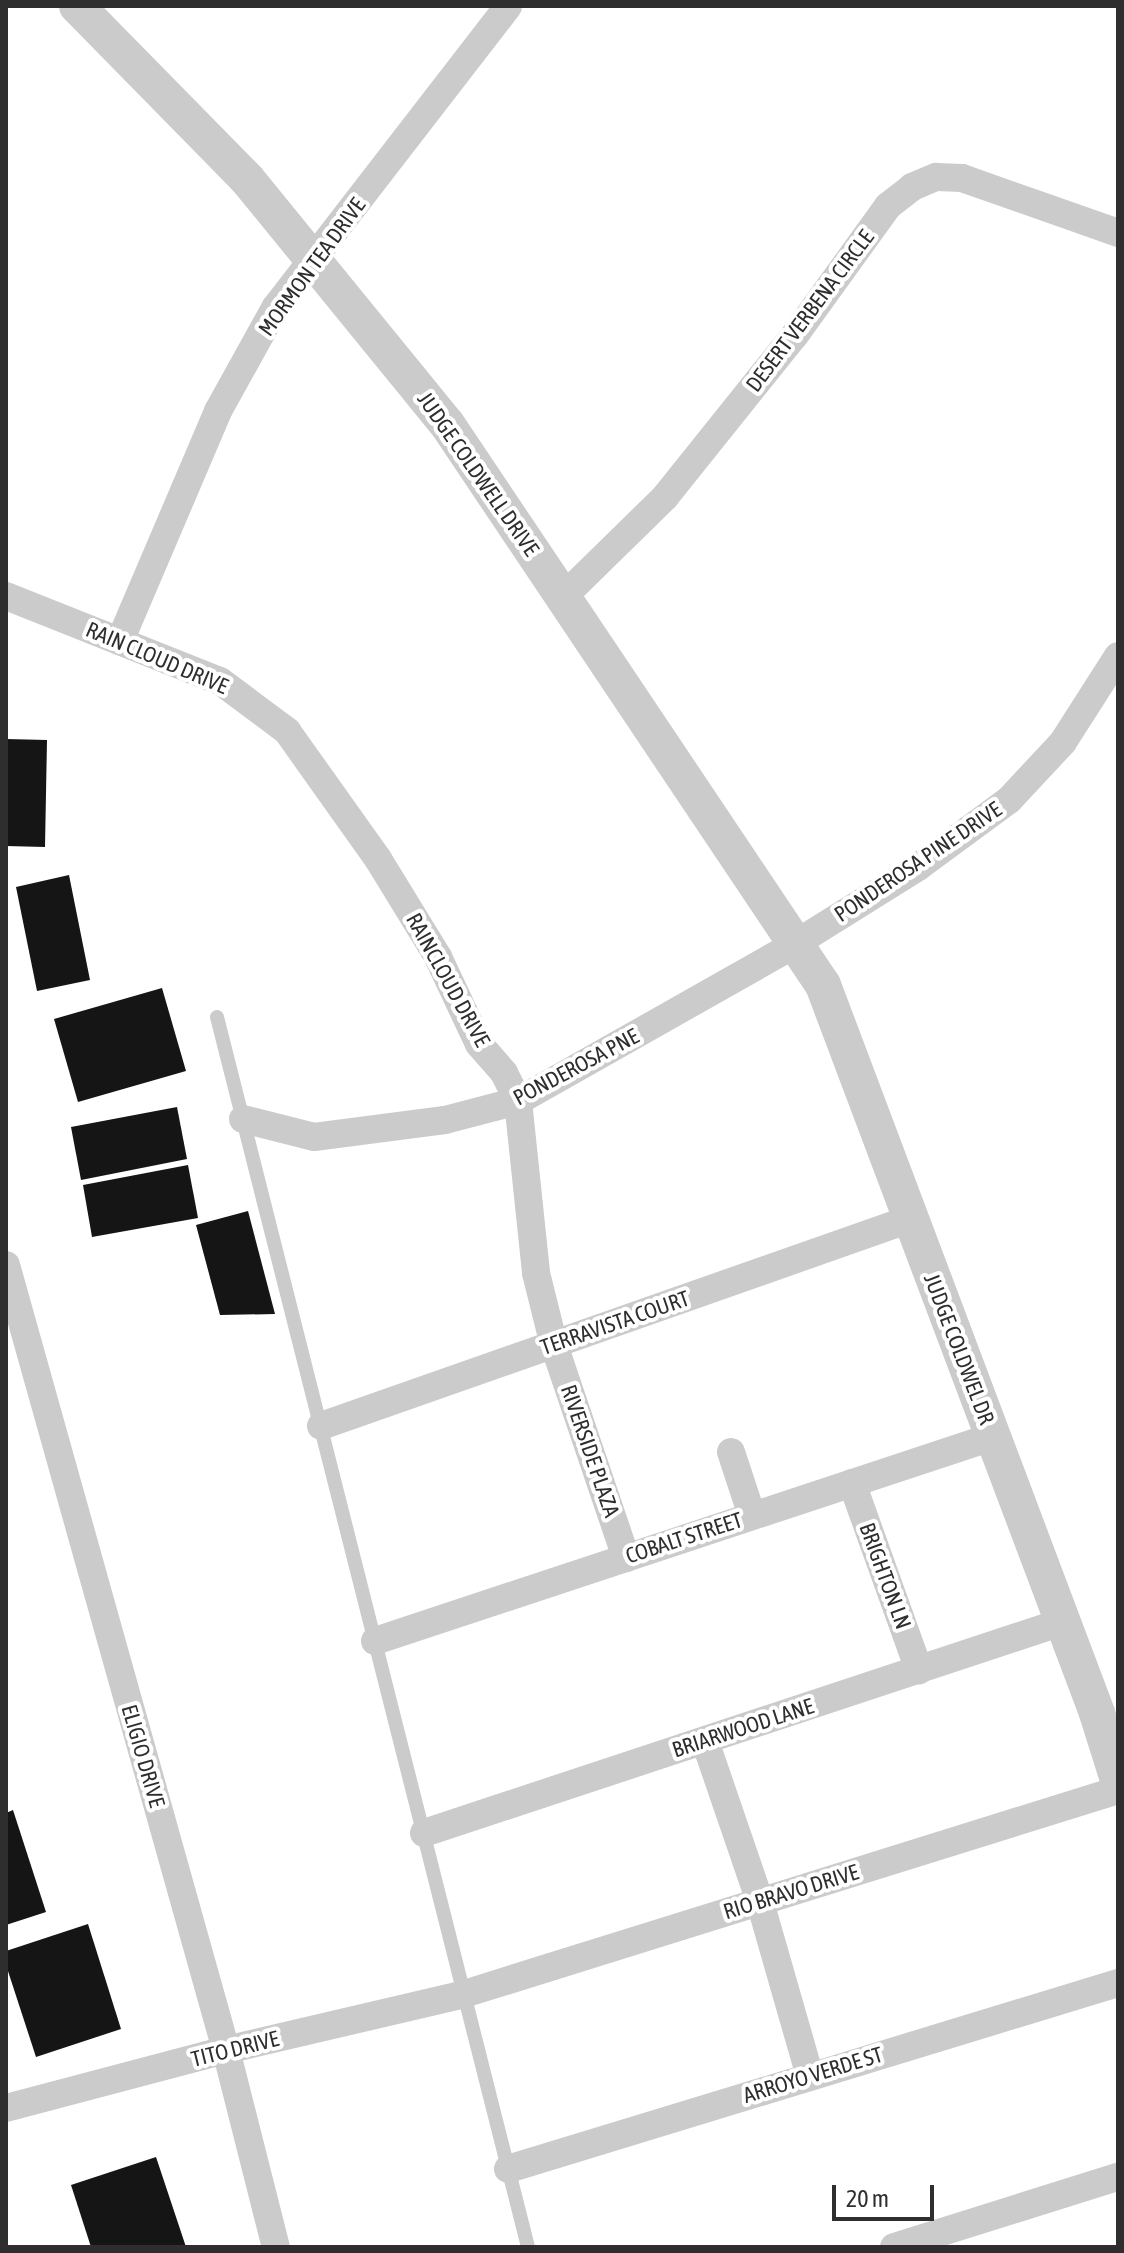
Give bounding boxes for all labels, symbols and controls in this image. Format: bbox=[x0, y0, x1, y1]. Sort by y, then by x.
street label: MORMON TEA DRIVE bbox=[253, 193, 371, 341]
street label: DESERT VERBENA CIRCLE bbox=[741, 225, 879, 397]
street label: JUDGE COLDWELL DRIVE bbox=[412, 387, 544, 561]
street label: RAIN CLOUD DRIVE bbox=[82, 616, 232, 700]
street label: PONDEROSA PINE DRIVE bbox=[829, 796, 1007, 928]
street label: RAINCLOUD DRIVE bbox=[400, 909, 496, 1051]
street label: PONDEROSA PNE bbox=[509, 1023, 643, 1111]
street label: JUDGE COLDWEL DR bbox=[918, 1270, 1000, 1428]
street label: TERRAVISTA COURT bbox=[537, 1285, 693, 1361]
street label: RIVERSIDE PLAZA bbox=[555, 1381, 625, 1521]
street label: COBALT STREET bbox=[622, 1507, 746, 1569]
street label: BRIGHTON LN bbox=[854, 1519, 916, 1633]
street label: BRIARWOOD LANE bbox=[669, 1693, 817, 1763]
street label: ELIGIO DRIVE bbox=[116, 1702, 170, 1810]
street label: RIO BRAVO DRIVE bbox=[720, 1859, 862, 1925]
street label: TITO DRIVE bbox=[188, 2025, 282, 2073]
street label: ARROYO VERDE ST bbox=[740, 2041, 886, 2109]
scale bar bbox=[836, 2169, 938, 2219]
text: 20 m bbox=[846, 2185, 889, 2212]

